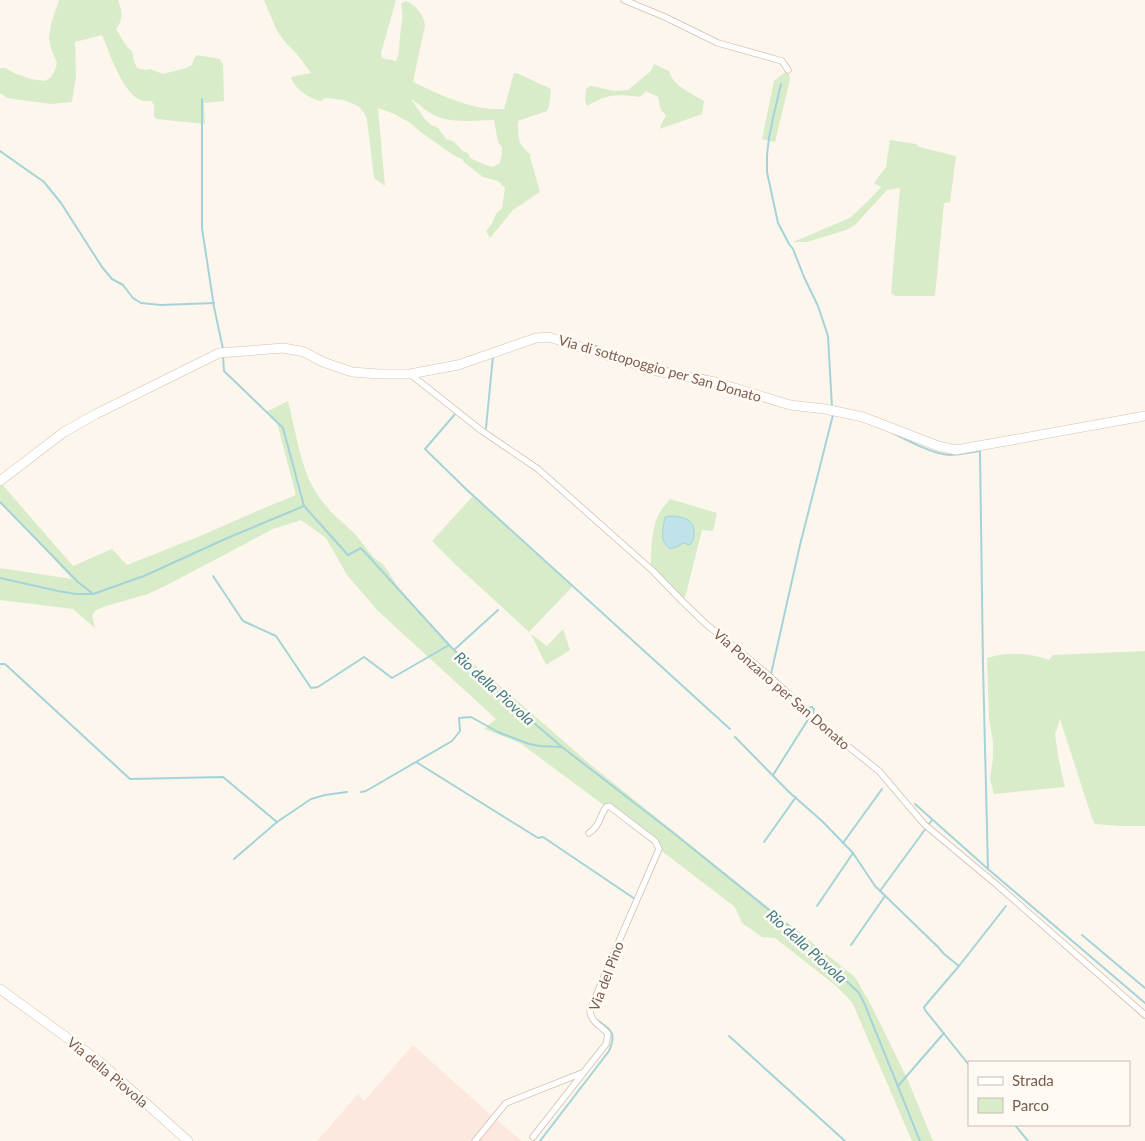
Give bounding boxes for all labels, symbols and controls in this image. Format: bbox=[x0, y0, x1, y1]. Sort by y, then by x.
street label: Via di sottopoggio per San Donato bbox=[557, 331, 763, 405]
street label: Via Ponzano per San Donato bbox=[710, 625, 854, 753]
water label: Rio della Piovola bbox=[451, 647, 539, 729]
water label: Rio della Piovola bbox=[763, 905, 851, 987]
street label: Via del Pino bbox=[585, 939, 627, 1013]
street label: Via della Piovola bbox=[64, 1033, 152, 1111]
legend bbox=[968, 1061, 1130, 1126]
text: Strada bbox=[1012, 1071, 1054, 1089]
text: Parco bbox=[1012, 1096, 1049, 1114]

